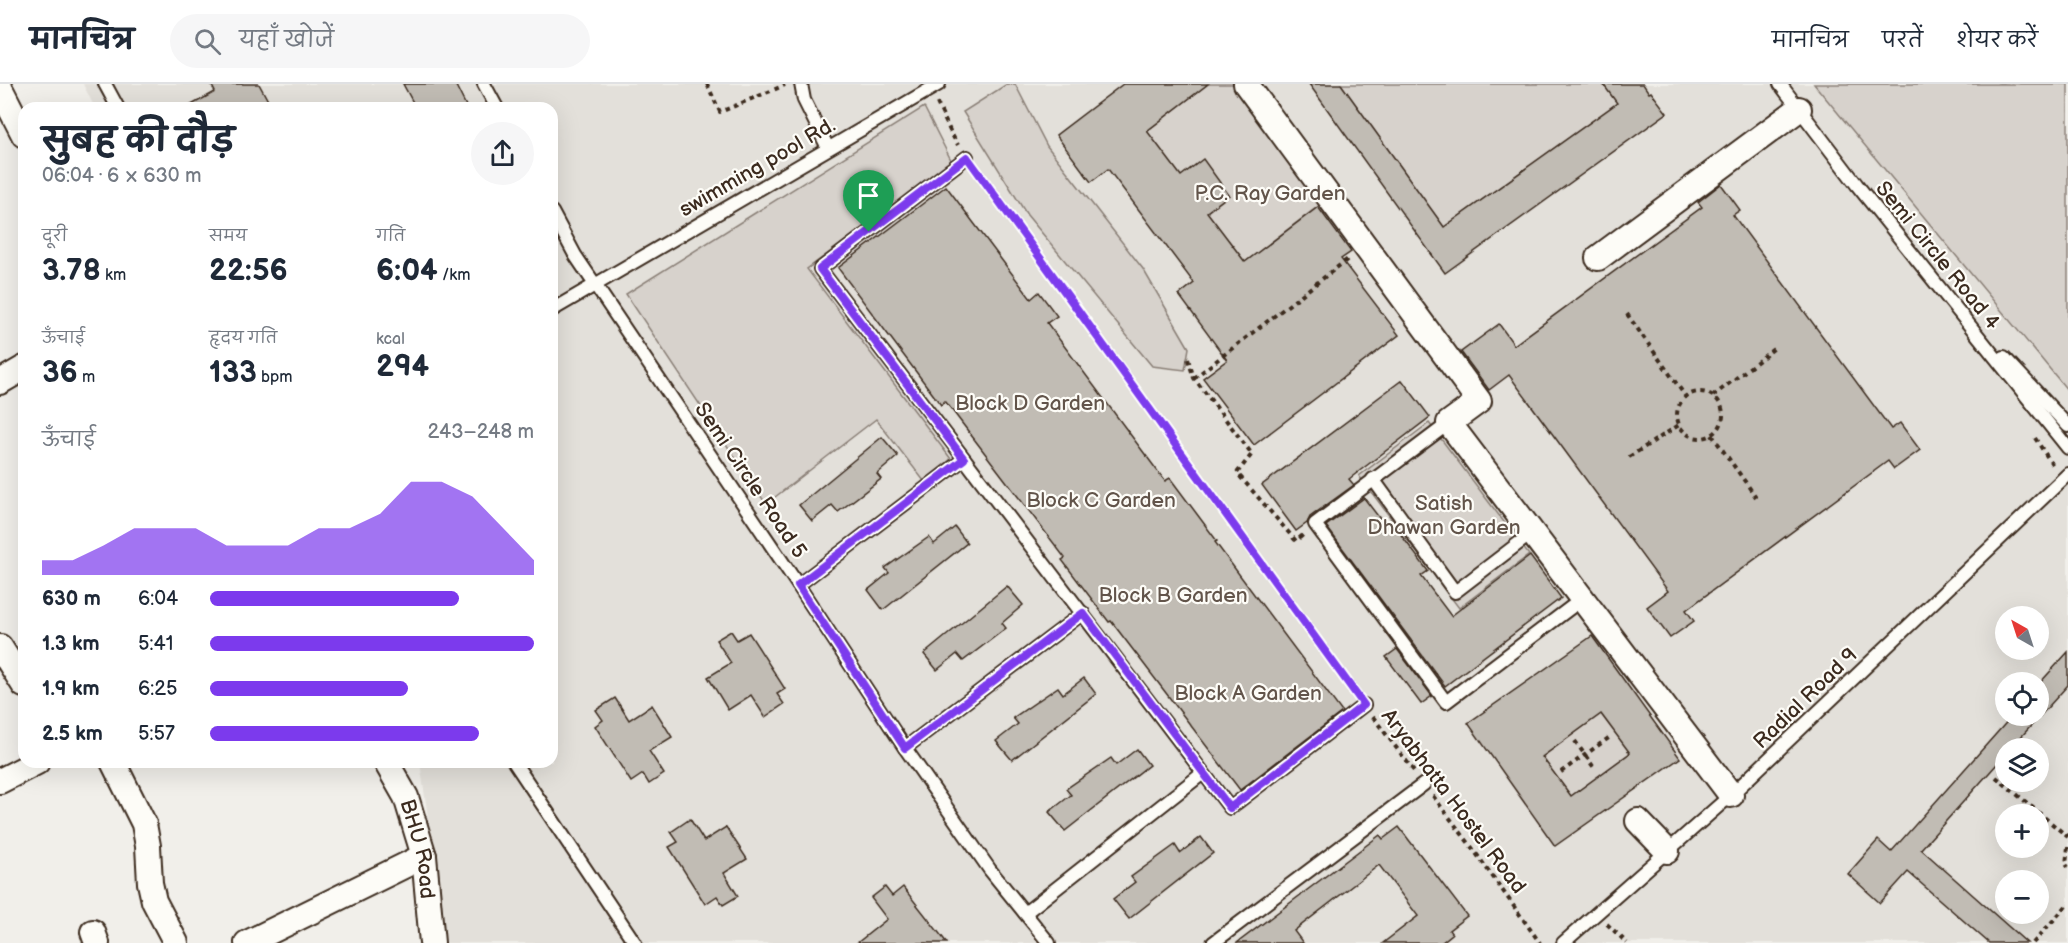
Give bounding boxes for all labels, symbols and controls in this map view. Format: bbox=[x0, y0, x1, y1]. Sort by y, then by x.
search box bbox=[170, 14, 590, 68]
text: मानचित्र bbox=[30, 24, 134, 57]
icon: search bbox=[191, 25, 224, 58]
text: यहाँ खोजें bbox=[239, 27, 334, 54]
text: मानचित्र bbox=[1772, 28, 1849, 53]
text: परतें bbox=[1882, 28, 1923, 53]
text: शेयर करें bbox=[1956, 28, 2038, 53]
street label: swimming pool Rd. bbox=[675, 113, 840, 222]
text: सुबह की दौड़ bbox=[42, 121, 235, 161]
button: share bbox=[471, 122, 534, 185]
text: 06:04 · 6 × 630 m bbox=[42, 164, 202, 188]
pin bbox=[843, 170, 894, 232]
street label: Semi Circle Road 4 bbox=[1870, 176, 2005, 335]
icon: arrive bbox=[852, 179, 885, 212]
park label: P.C. Ray Garden bbox=[1194, 181, 1346, 206]
text: दूरी bbox=[42, 227, 67, 246]
text: समय bbox=[209, 227, 247, 246]
text: गति bbox=[376, 227, 405, 246]
text: 3.78 bbox=[42, 253, 101, 289]
text: 22:56 bbox=[209, 253, 288, 289]
text: 6:04 bbox=[376, 253, 438, 289]
text: km bbox=[101, 266, 126, 285]
text: /km bbox=[438, 266, 470, 285]
text: ऊँचाई bbox=[42, 329, 85, 348]
text: हृदय गति bbox=[209, 329, 277, 348]
text: kcal bbox=[376, 330, 405, 349]
text: 294 bbox=[376, 349, 429, 385]
text: 36 bbox=[42, 355, 78, 391]
text: 133 bbox=[209, 355, 257, 391]
text: m bbox=[78, 368, 95, 387]
text: bpm bbox=[257, 368, 293, 387]
park label: Block D Garden bbox=[955, 391, 1105, 416]
street label: Semi Circle Road 5 bbox=[689, 398, 812, 563]
text: 243–248 m bbox=[428, 420, 534, 444]
text: ऊँचाई bbox=[42, 428, 96, 452]
park label: Block C Garden bbox=[1026, 488, 1176, 513]
park label: Satish Dhawan Garden bbox=[1367, 491, 1521, 540]
park label: Block B Garden bbox=[1098, 583, 1248, 608]
text: 630 m bbox=[42, 587, 101, 611]
text: 6:04 bbox=[138, 587, 178, 611]
north arrow bbox=[1995, 606, 2049, 660]
map controls bbox=[1995, 606, 2049, 924]
text: 1.3 km bbox=[42, 632, 99, 656]
text: 5:41 bbox=[138, 632, 173, 656]
street label: Radial Road 9 bbox=[1748, 643, 1862, 754]
button: locate bbox=[1995, 672, 2049, 726]
text: 1.9 km bbox=[42, 677, 99, 701]
text: 6:25 bbox=[138, 677, 178, 701]
park label: Block A Garden bbox=[1174, 681, 1322, 706]
street label: Aryabhatta Hostel Road bbox=[1376, 704, 1531, 898]
text: 2.5 km bbox=[42, 722, 103, 746]
text: 5:57 bbox=[138, 722, 175, 746]
button: layers bbox=[1995, 738, 2049, 792]
street label: BHU Road bbox=[394, 796, 440, 900]
button: + bbox=[1995, 804, 2049, 858]
button: − bbox=[1995, 870, 2049, 924]

